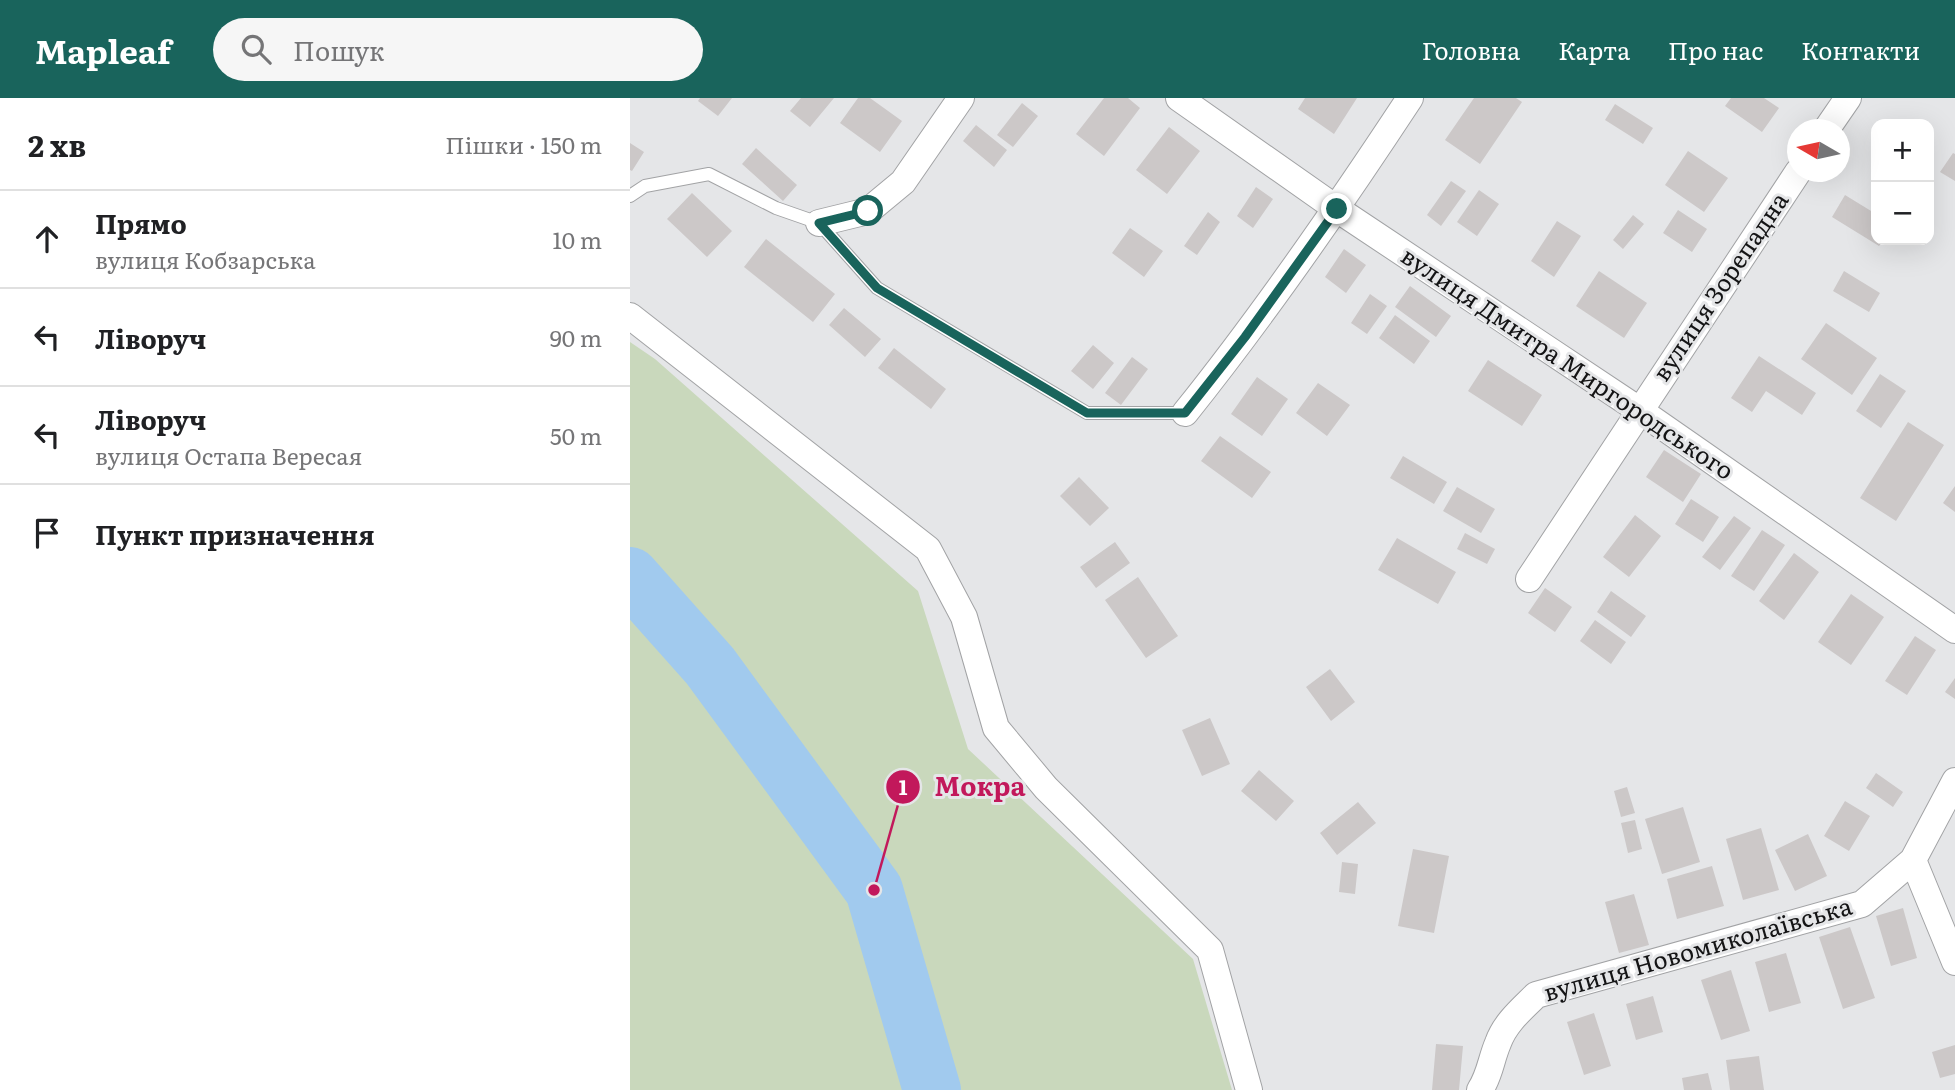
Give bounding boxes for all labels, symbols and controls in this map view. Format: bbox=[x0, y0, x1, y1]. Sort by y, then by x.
search box bbox=[213, 18, 703, 81]
text: Mapleaf bbox=[35, 25, 171, 74]
icon: search bbox=[237, 30, 275, 68]
text: Пошук bbox=[293, 30, 384, 69]
text: Головна bbox=[1422, 32, 1520, 67]
text: Карта bbox=[1558, 32, 1630, 67]
text: Про нас bbox=[1668, 32, 1763, 67]
text: Контакти bbox=[1801, 32, 1920, 67]
north arrow bbox=[1787, 119, 1850, 182]
map controls bbox=[1871, 119, 1934, 245]
button: + bbox=[1871, 119, 1934, 182]
text: 2 хв bbox=[28, 122, 86, 166]
text: Пішки · 150 m bbox=[445, 127, 602, 161]
button: − bbox=[1871, 182, 1934, 245]
street label: вулиця Зорепадна bbox=[1643, 184, 1795, 387]
route end bbox=[1321, 193, 1352, 224]
route start bbox=[852, 195, 883, 226]
text: Прямо bbox=[95, 203, 187, 242]
icon: ahead bbox=[28, 220, 66, 258]
text: 10 m bbox=[552, 222, 602, 256]
street label: вулиця Дмитра Миргородського bbox=[1395, 237, 1742, 487]
text: вулиця Кобзарська bbox=[95, 242, 316, 276]
icon: left bbox=[28, 318, 66, 356]
text: Ліворуч bbox=[95, 318, 206, 357]
text: 90 m bbox=[550, 320, 602, 354]
text: Ліворуч bbox=[95, 399, 206, 438]
icon: left bbox=[28, 416, 66, 454]
text: 50 m bbox=[550, 418, 602, 452]
text: вулиця Остапа Вересая bbox=[95, 438, 362, 472]
icon: arrive bbox=[28, 514, 66, 552]
text: Пункт призначення bbox=[95, 514, 375, 553]
callout: Мокра bbox=[886, 764, 1040, 811]
text: Мокра bbox=[935, 765, 1025, 804]
text: 1 bbox=[899, 770, 908, 801]
street label: вулиця Новомиколаївська bbox=[1539, 887, 1856, 1008]

